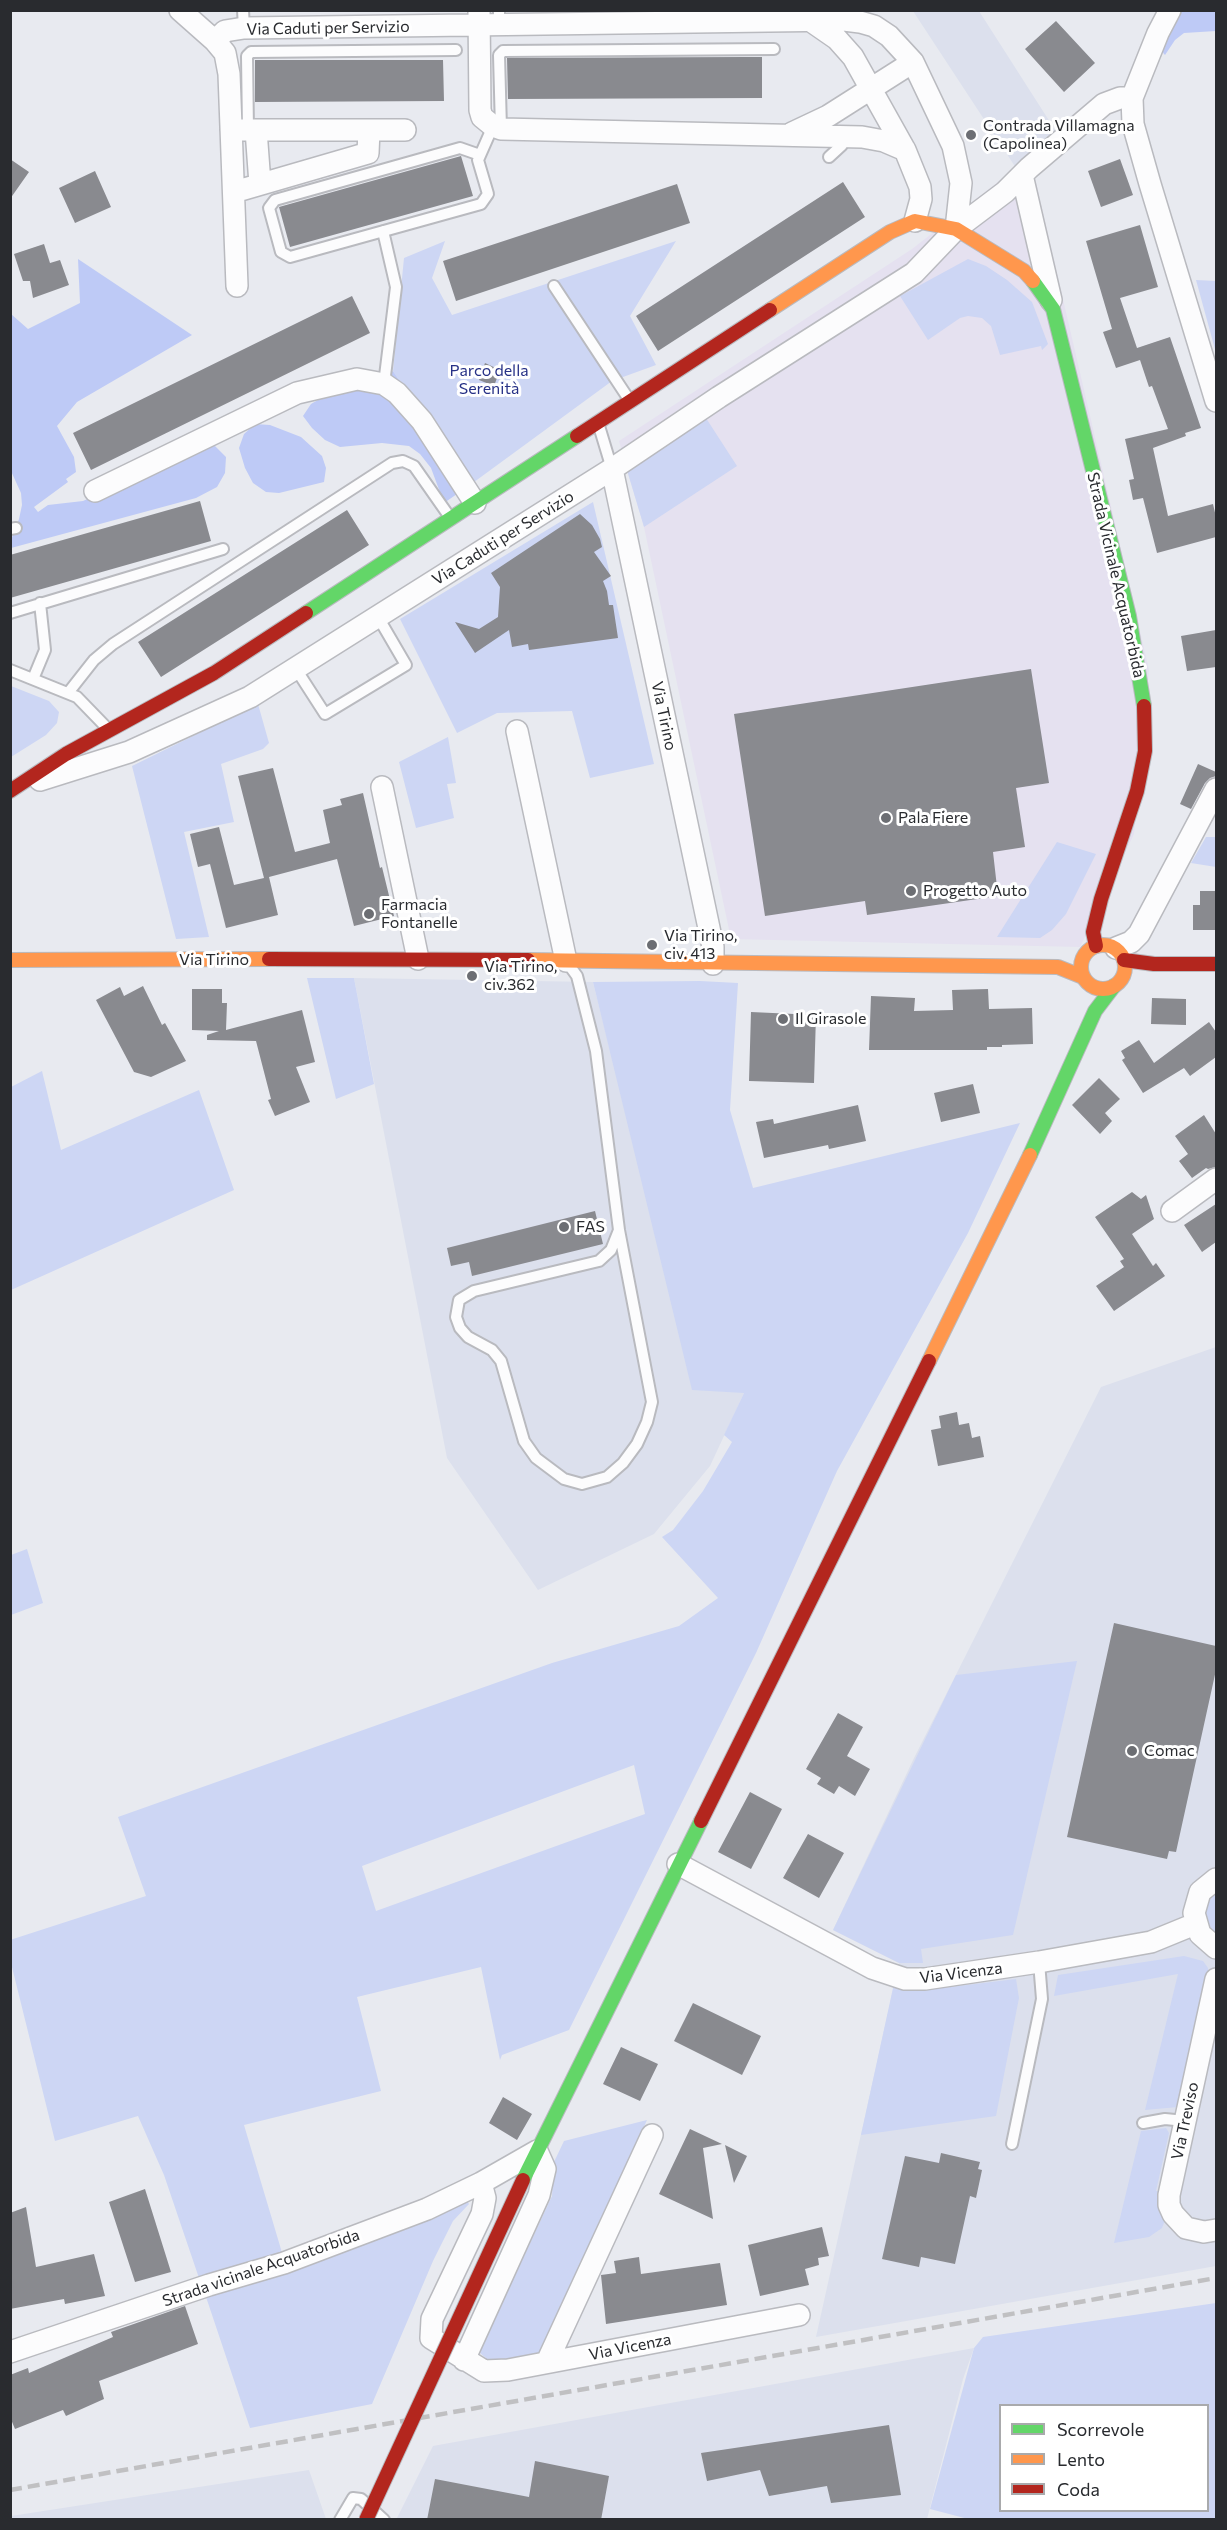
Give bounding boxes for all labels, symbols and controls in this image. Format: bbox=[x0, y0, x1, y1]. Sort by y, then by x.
street label: Via Caduti per Servizio bbox=[246, 17, 410, 39]
place label: Contrada Villamagna (Capolinea) bbox=[983, 116, 1135, 154]
marker: Contrada Villamagna (Capolinea) bbox=[964, 128, 978, 142]
park label: Parco della Serenità bbox=[449, 361, 529, 399]
street label: Strada Vicinale Acquatorbida bbox=[1083, 470, 1149, 680]
street label: Via Caduti per Servizio bbox=[429, 487, 577, 589]
street label: Via Tirino bbox=[647, 680, 681, 752]
place label: Pala Fiere bbox=[898, 808, 968, 828]
marker: Pala Fiere bbox=[879, 811, 893, 825]
place label: Progetto Auto bbox=[923, 881, 1027, 901]
marker: Progetto Auto bbox=[904, 884, 918, 898]
place label: Farmacia Fontanelle bbox=[381, 895, 458, 933]
marker: Farmacia Fontanelle bbox=[362, 907, 376, 921]
place label: Via Tirino, civ. 413 bbox=[664, 926, 737, 964]
marker: Via Tirino, civ. 413 bbox=[645, 938, 659, 952]
street label: Via Tirino bbox=[179, 950, 249, 970]
place label: Via Tirino, civ.362 bbox=[484, 957, 557, 995]
marker: Via Tirino, civ.362 bbox=[465, 969, 479, 983]
place label: Il Girasole bbox=[795, 1009, 866, 1029]
marker: Il Girasole bbox=[776, 1012, 790, 1026]
place label: FAS bbox=[576, 1217, 605, 1237]
marker: FAS bbox=[557, 1220, 571, 1234]
place label: Comac bbox=[1144, 1741, 1195, 1761]
marker: Comac bbox=[1125, 1744, 1139, 1758]
street label: Via Vicenza bbox=[918, 1958, 1004, 1988]
street label: Via Treviso bbox=[1167, 2080, 1203, 2162]
street label: Strada vicinale Acquatorbida bbox=[160, 2225, 362, 2311]
street label: Via Vicenza bbox=[587, 2330, 673, 2364]
legend bbox=[999, 2404, 1209, 2512]
text: Scorrevole bbox=[1057, 2418, 1144, 2440]
text: Lento bbox=[1057, 2448, 1105, 2470]
text: Coda bbox=[1057, 2478, 1100, 2500]

